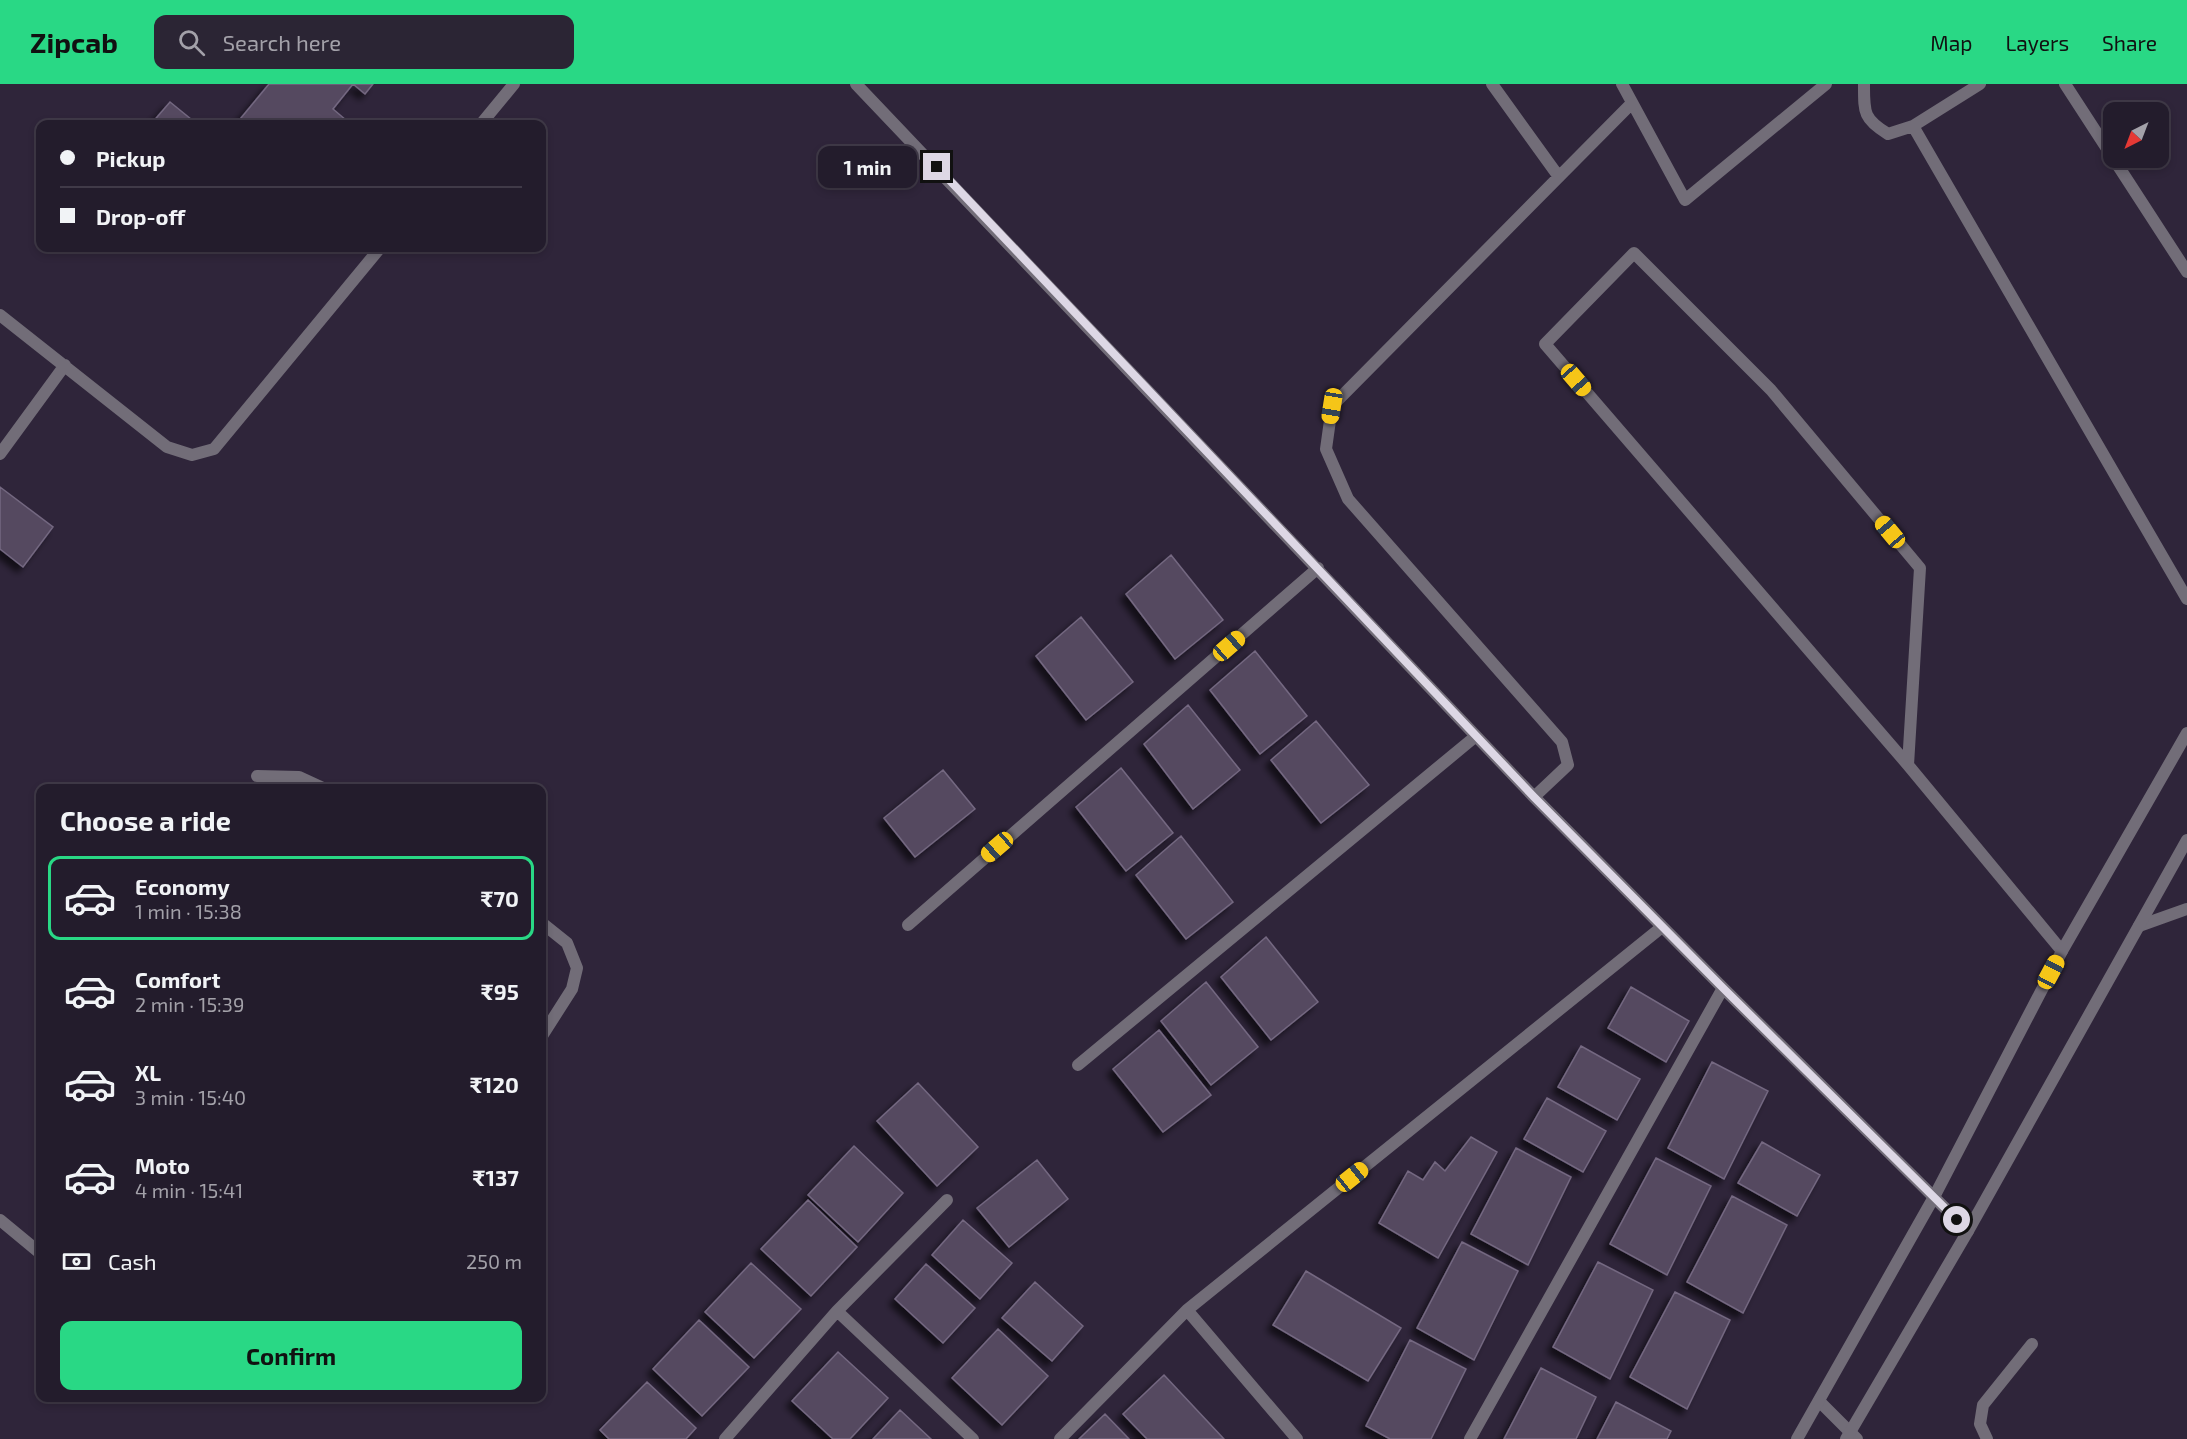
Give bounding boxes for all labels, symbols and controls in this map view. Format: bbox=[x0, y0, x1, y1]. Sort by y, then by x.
search box bbox=[154, 15, 574, 69]
text: Zipcab bbox=[30, 25, 118, 59]
icon: search bbox=[175, 26, 208, 59]
text: Search here bbox=[223, 29, 341, 55]
text: Map bbox=[1930, 30, 1972, 55]
text: Layers bbox=[2005, 30, 2069, 55]
text: Share bbox=[2102, 30, 2157, 55]
north arrow bbox=[2103, 102, 2169, 168]
map controls bbox=[2103, 102, 2169, 168]
text: Pickup bbox=[96, 145, 165, 171]
callout: 1 min bbox=[817, 146, 916, 188]
route end bbox=[923, 153, 950, 180]
text: 1 min bbox=[843, 155, 892, 179]
text: Drop-off bbox=[96, 203, 185, 229]
car bbox=[1557, 361, 1595, 399]
car bbox=[1320, 387, 1344, 425]
car bbox=[1872, 512, 1908, 552]
car bbox=[1210, 627, 1248, 665]
text: Choose a ride bbox=[60, 804, 231, 836]
car bbox=[978, 828, 1016, 866]
icon: car bbox=[63, 871, 117, 925]
text: Economy bbox=[135, 873, 230, 899]
text: ₹70 bbox=[480, 885, 519, 911]
text: 1 min · 15:38 bbox=[135, 899, 242, 923]
car bbox=[2035, 952, 2067, 992]
icon: car bbox=[63, 964, 117, 1018]
text: Comfort bbox=[135, 966, 220, 992]
text: ₹95 bbox=[481, 978, 519, 1004]
text: 2 min · 15:39 bbox=[135, 992, 244, 1016]
icon: car bbox=[63, 1057, 117, 1111]
text: XL bbox=[135, 1059, 161, 1085]
text: ₹120 bbox=[470, 1071, 519, 1097]
text: 3 min · 15:40 bbox=[135, 1085, 246, 1109]
icon: car bbox=[63, 1150, 117, 1204]
text: Moto bbox=[135, 1152, 190, 1178]
car bbox=[1332, 1159, 1372, 1195]
text: ₹137 bbox=[472, 1164, 519, 1190]
text: 4 min · 15:41 bbox=[135, 1178, 243, 1202]
route start bbox=[1943, 1206, 1970, 1233]
icon: cash bbox=[60, 1245, 93, 1278]
text: Cash bbox=[108, 1248, 157, 1274]
text: 250 m bbox=[466, 1249, 522, 1273]
button: Confirm bbox=[60, 1321, 522, 1390]

